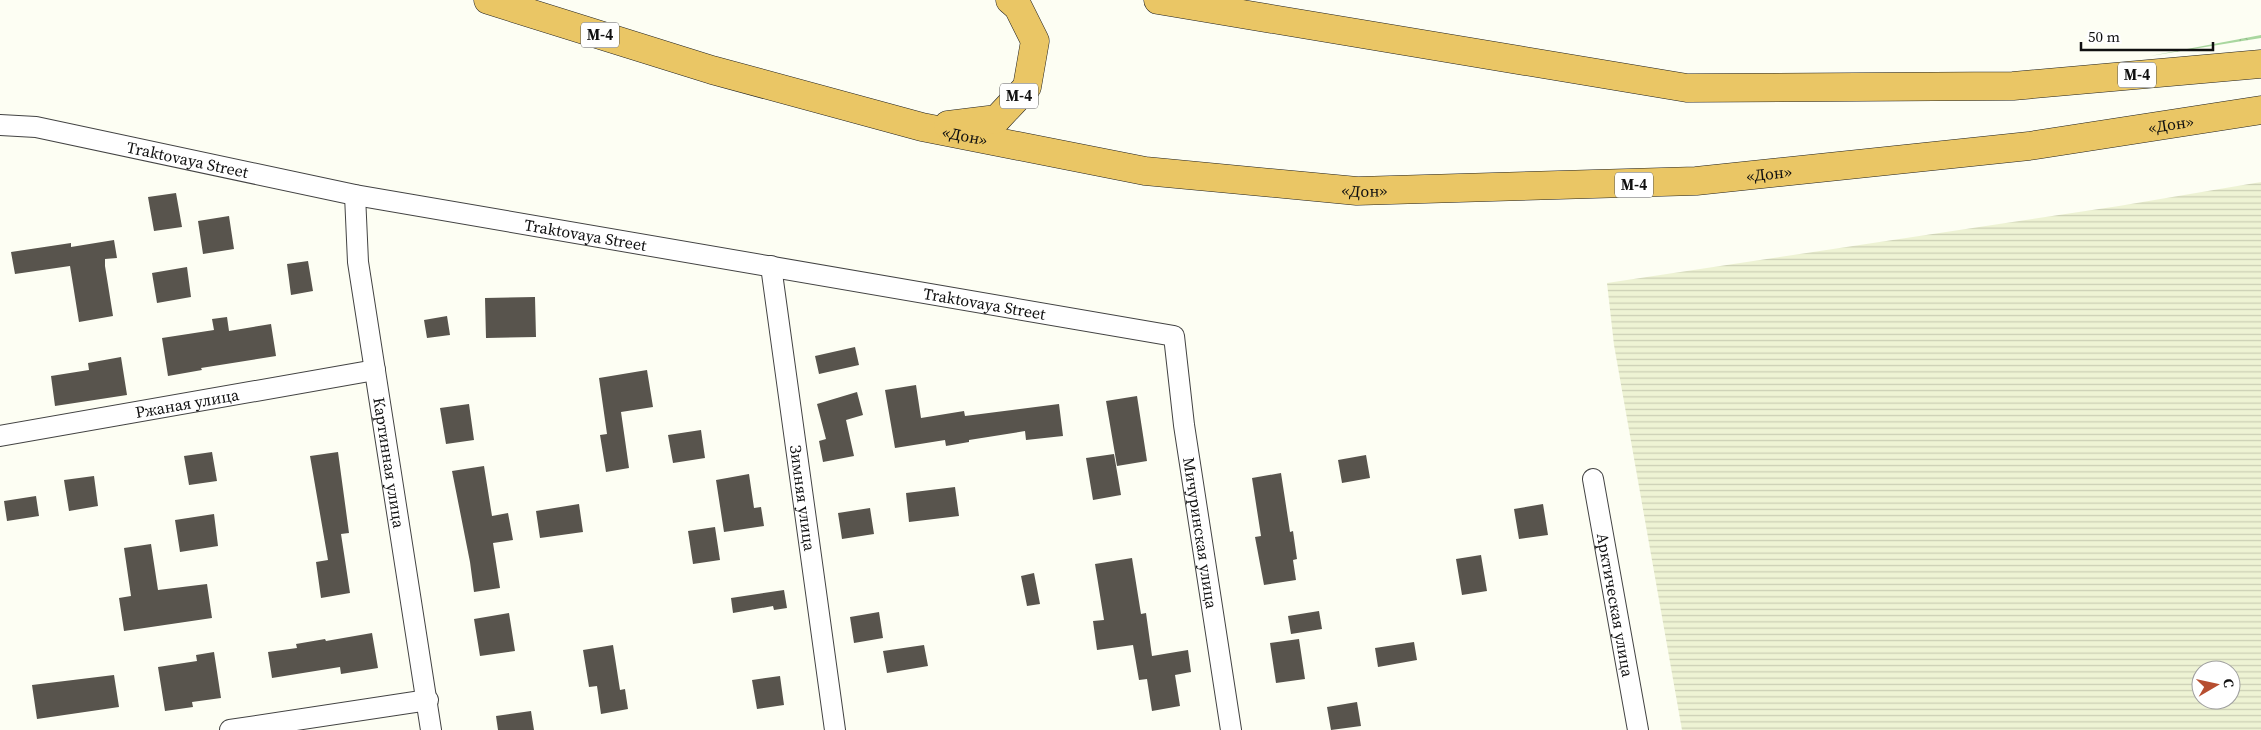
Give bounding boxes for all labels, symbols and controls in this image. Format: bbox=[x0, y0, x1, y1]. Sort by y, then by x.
scale bar bbox=[2081, 20, 2214, 52]
road number: М-4 bbox=[581, 22, 619, 48]
text: 50 m bbox=[2088, 26, 2120, 47]
road number: М-4 bbox=[2118, 62, 2156, 88]
road number: М-4 bbox=[1000, 84, 1038, 108]
street label: «Дон» bbox=[2147, 110, 2195, 138]
street label: «Дон» bbox=[940, 120, 990, 151]
street label: Traktovaya Street bbox=[125, 136, 251, 183]
street label: «Дон» bbox=[1745, 160, 1793, 187]
road number: М-4 bbox=[1615, 172, 1653, 198]
street label: «Дон» bbox=[1341, 179, 1388, 202]
street label: Traktovaya Street bbox=[523, 213, 649, 256]
street label: Traktovaya Street bbox=[922, 282, 1048, 325]
street label: Ржаная улица bbox=[133, 383, 242, 423]
street label: Картинная улица bbox=[368, 396, 410, 530]
street label: Зимняя улица bbox=[785, 443, 821, 553]
street label: Мичуринская улица bbox=[1178, 456, 1223, 611]
street label: Арктическая улица bbox=[1592, 531, 1639, 680]
north arrow bbox=[2191, 660, 2241, 710]
text: С bbox=[2218, 677, 2239, 689]

